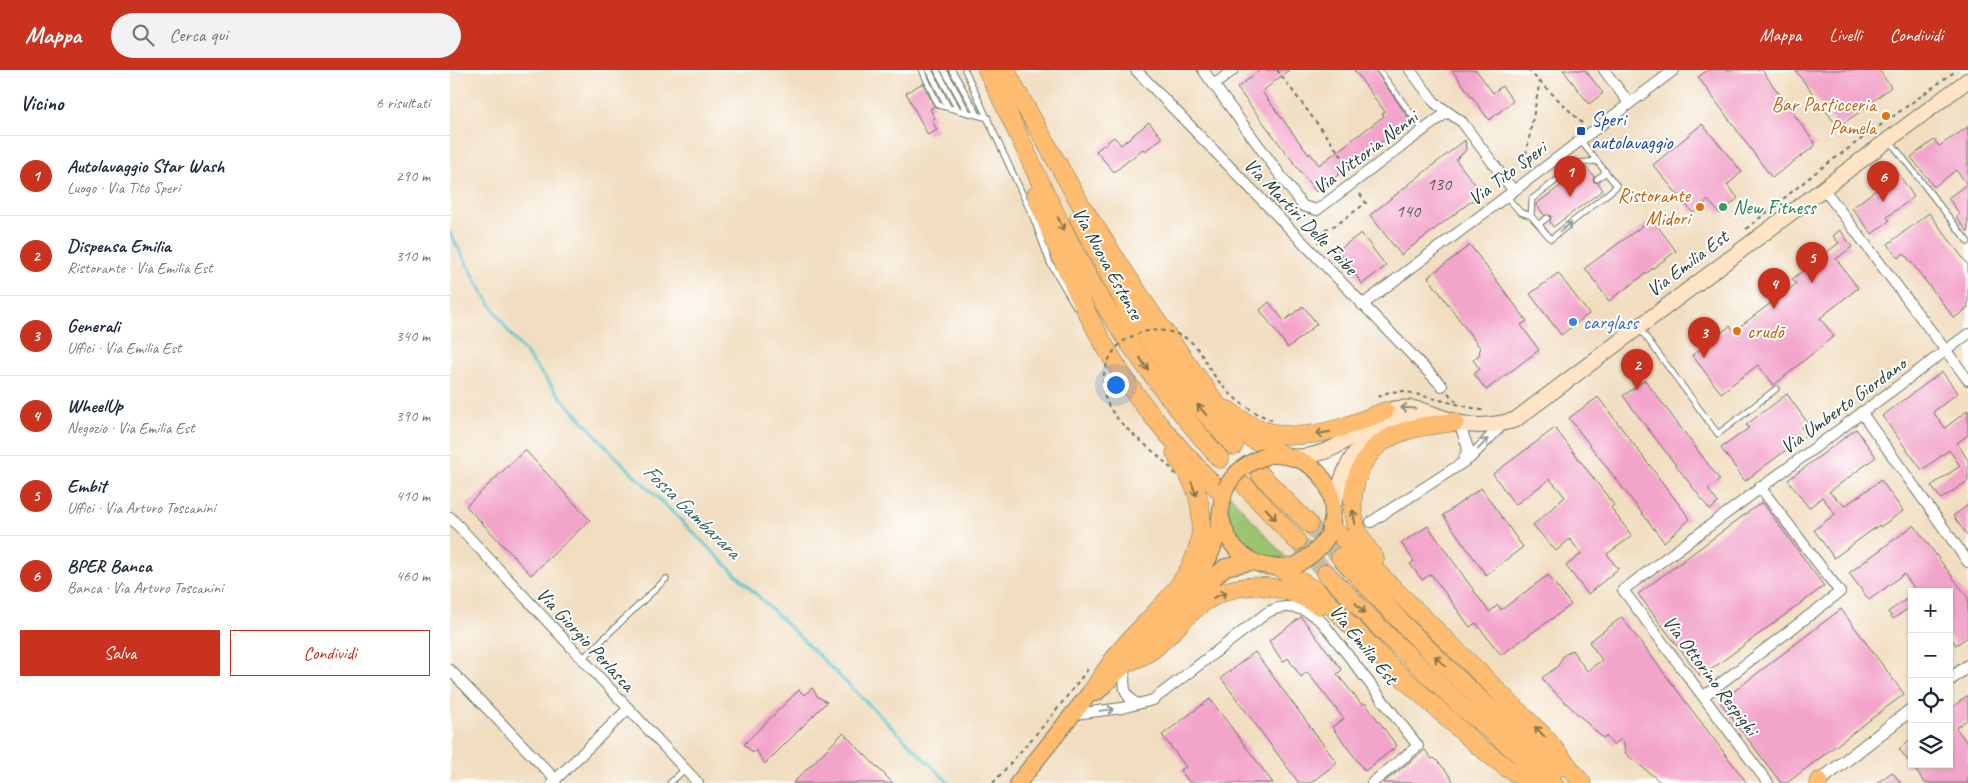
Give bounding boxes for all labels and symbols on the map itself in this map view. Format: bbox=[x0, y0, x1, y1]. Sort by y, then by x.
place label: Bar Pasticceria Pamela bbox=[1772, 92, 1878, 140]
street label: Via Vittoria Nenni bbox=[1308, 104, 1424, 200]
place label: Speri autolavaggio bbox=[1591, 107, 1674, 155]
marker: Bar Pasticceria Pamela bbox=[1880, 110, 1892, 122]
marker: Speri autolavaggio bbox=[1575, 125, 1587, 137]
street label: Via Tito Speri bbox=[1463, 135, 1553, 211]
street label: Via Martiri Delle Foibe bbox=[1238, 152, 1364, 281]
pin: 1 bbox=[1554, 156, 1586, 197]
pin: 6 bbox=[1867, 161, 1899, 202]
house number: 130 bbox=[1427, 173, 1453, 195]
place label: Ristorante Midori bbox=[1618, 183, 1692, 231]
place label: New Fitness bbox=[1733, 195, 1818, 220]
house number: 140 bbox=[1396, 200, 1422, 222]
marker: Ristorante Midori bbox=[1694, 201, 1706, 213]
marker: New Fitness bbox=[1717, 201, 1729, 213]
street label: Via Nuova Estense bbox=[1066, 203, 1149, 325]
one-way arrow bbox=[1057, 216, 1067, 231]
one-way arrow bbox=[1559, 222, 1572, 233]
street label: Via Emilia Est bbox=[1641, 223, 1735, 302]
pin: 5 bbox=[1796, 242, 1828, 283]
pin: 4 bbox=[1758, 268, 1790, 309]
place label: carglass bbox=[1583, 310, 1640, 335]
marker: carglass bbox=[1567, 316, 1579, 328]
pin: 3 bbox=[1688, 317, 1720, 358]
place label: crudō bbox=[1747, 319, 1787, 344]
marker: crudō bbox=[1731, 325, 1743, 337]
pin: 2 bbox=[1621, 349, 1653, 390]
street label: Via Umberto Giordano bbox=[1776, 350, 1913, 459]
one-way arrow bbox=[1139, 357, 1149, 371]
your location bbox=[1103, 372, 1129, 398]
one-way arrow bbox=[1196, 403, 1208, 416]
one-way arrow bbox=[1401, 403, 1417, 413]
one-way arrow bbox=[1315, 429, 1331, 439]
one-way arrow bbox=[1477, 438, 1489, 451]
water label: Fossa Gambarara bbox=[638, 458, 748, 566]
one-way arrow bbox=[1190, 480, 1199, 496]
one-way arrow bbox=[1265, 507, 1277, 520]
one-way arrow bbox=[1349, 509, 1359, 525]
street label: Via Giorgio Perlasca bbox=[531, 582, 642, 698]
one-way arrow bbox=[1212, 590, 1227, 600]
street label: Via Emilia Est bbox=[1324, 599, 1405, 691]
one-way arrow bbox=[1354, 601, 1366, 614]
street label: Via Ottorino Respighi bbox=[1657, 610, 1765, 742]
one-way arrow bbox=[1434, 655, 1446, 667]
one-way arrow bbox=[1098, 705, 1114, 715]
one-way arrow bbox=[1534, 726, 1546, 738]

